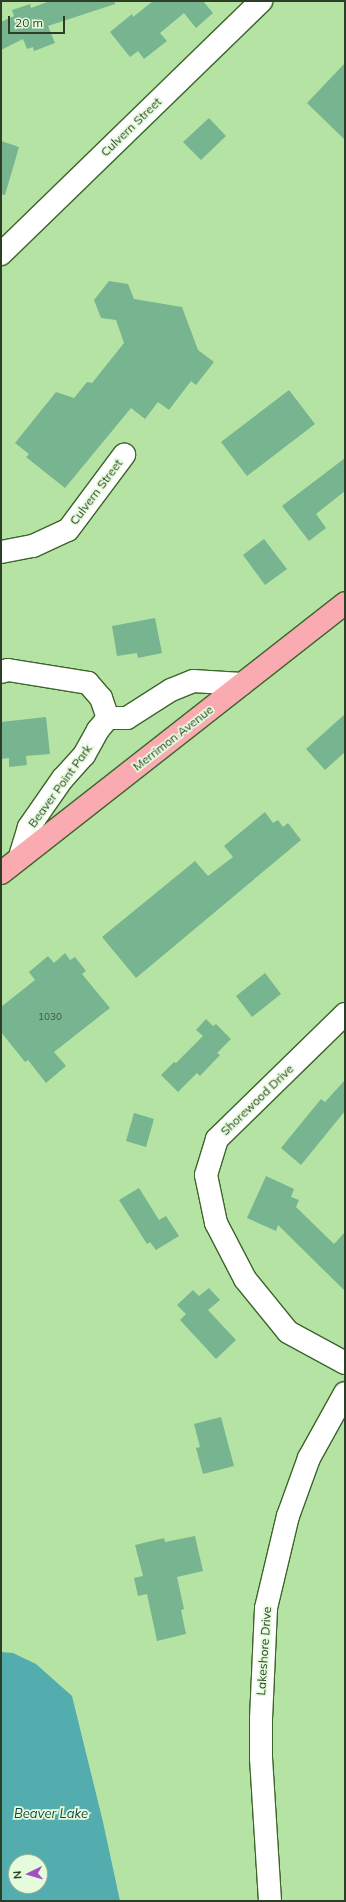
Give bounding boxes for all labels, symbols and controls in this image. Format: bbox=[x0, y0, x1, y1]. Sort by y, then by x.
scale bar bbox=[10, 8, 67, 34]
text: 20 m bbox=[15, 15, 43, 30]
street label: Culvern Street bbox=[98, 95, 164, 159]
street label: Culvern Street bbox=[67, 456, 125, 528]
street label: Merrimon Avenue bbox=[130, 702, 216, 774]
street label: Beaver Point Park bbox=[25, 742, 95, 830]
house number: 1030 bbox=[38, 1011, 62, 1023]
street label: Shorewood Drive bbox=[218, 1062, 296, 1138]
street label: Lakeshore Drive bbox=[254, 1606, 274, 1696]
water label: Beaver Lake bbox=[14, 1805, 88, 1821]
north arrow bbox=[8, 1854, 48, 1894]
text: N bbox=[10, 1870, 24, 1880]

